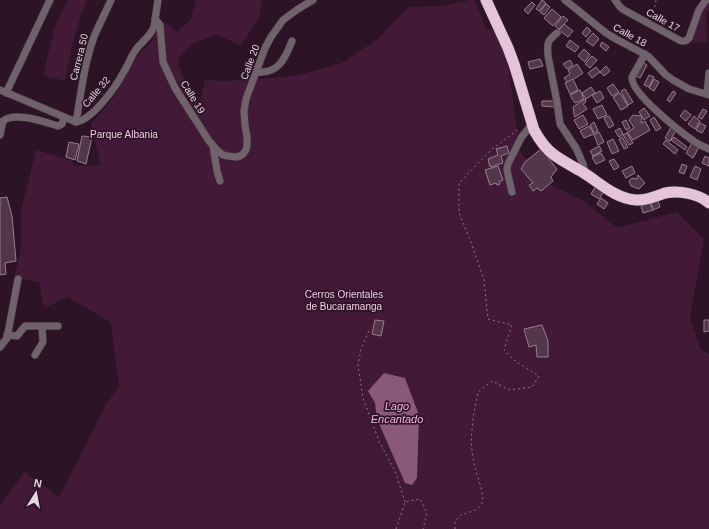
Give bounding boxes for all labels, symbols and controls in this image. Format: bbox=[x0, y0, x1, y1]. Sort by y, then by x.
street label: Calle 17 bbox=[644, 6, 682, 34]
street label: Calle 18 bbox=[611, 21, 649, 49]
street label: Carrera 50 bbox=[68, 32, 90, 82]
street label: Calle 20 bbox=[238, 42, 262, 81]
street label: Calle 32 bbox=[80, 74, 112, 110]
street label: Calle 19 bbox=[179, 79, 208, 116]
park label: Parque Albania bbox=[90, 129, 158, 140]
park label: Cerros Orientales de Bucaramanga bbox=[305, 289, 383, 312]
water label: Lago Encantado bbox=[371, 400, 423, 425]
north arrow bbox=[16, 473, 56, 513]
text: N bbox=[33, 477, 43, 490]

